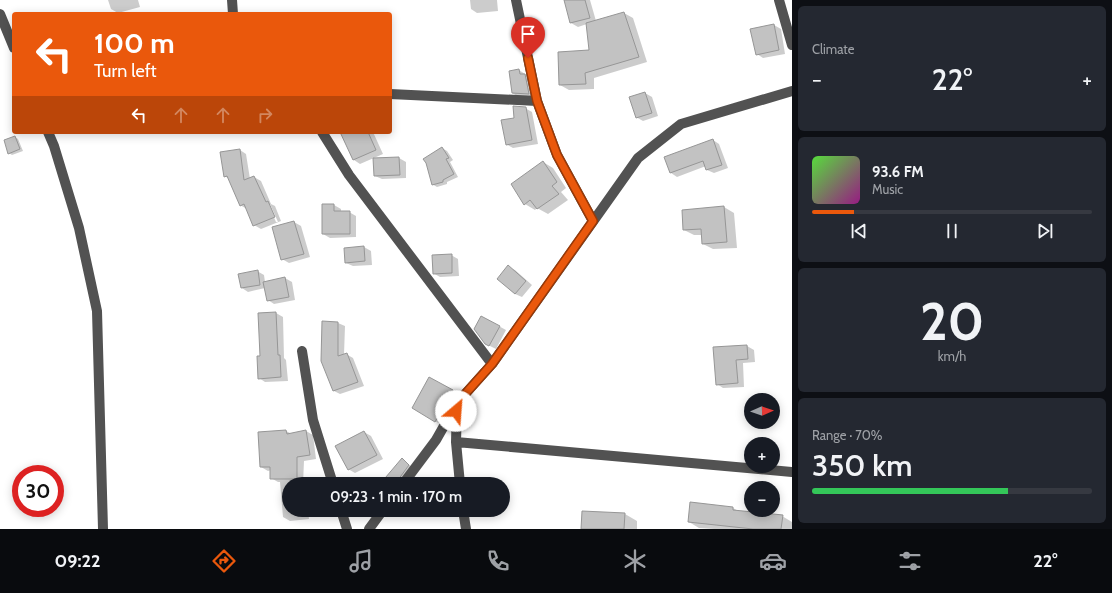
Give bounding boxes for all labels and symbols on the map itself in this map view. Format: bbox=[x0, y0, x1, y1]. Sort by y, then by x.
pin bbox=[511, 17, 545, 58]
position arrow bbox=[435, 390, 477, 432]
north arrow bbox=[744, 393, 780, 429]
speed limit sign: 30 bbox=[12, 465, 64, 517]

